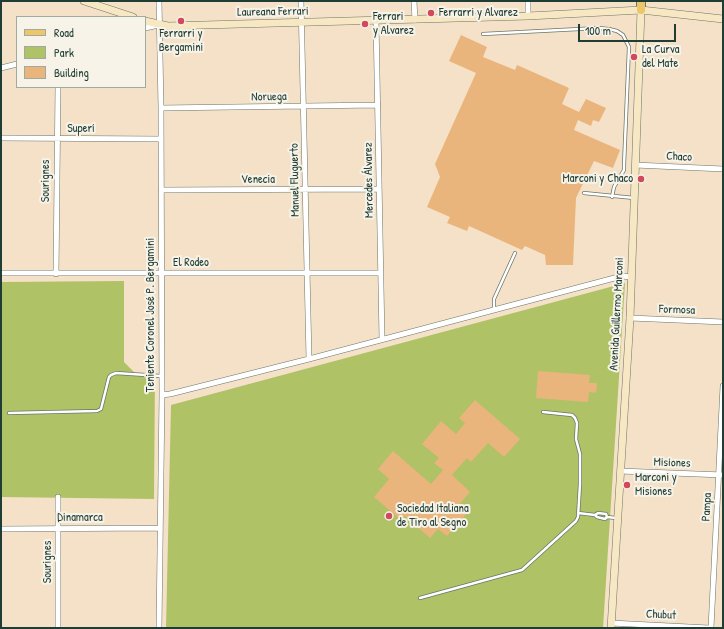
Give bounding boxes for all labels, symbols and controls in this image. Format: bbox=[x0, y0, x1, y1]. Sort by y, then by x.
street label: Laureana Ferrari bbox=[237, 4, 309, 20]
place label: Ferrarri y Alvarez bbox=[439, 6, 518, 20]
marker: Ferrarri y Alvarez bbox=[426, 8, 436, 18]
place label: Ferrari y Alvarez bbox=[373, 10, 414, 38]
legend bbox=[16, 16, 146, 88]
marker: Ferrarri y Bergamini bbox=[176, 16, 186, 26]
scale bar bbox=[580, 16, 678, 42]
marker: Ferrari y Alvarez bbox=[360, 19, 370, 29]
text: 100 m bbox=[585, 22, 611, 39]
text: Road bbox=[54, 24, 74, 41]
place label: Ferrarri y Bergamini bbox=[159, 27, 203, 55]
place label: La Curva del Mate bbox=[642, 43, 679, 71]
text: Park bbox=[54, 44, 74, 61]
marker: La Curva del Mate bbox=[629, 52, 639, 62]
text: Building bbox=[54, 64, 89, 81]
street label: Noruega bbox=[251, 89, 287, 105]
street label: Superí bbox=[67, 122, 95, 136]
street label: Mercedes Álvarez bbox=[361, 142, 377, 218]
street label: Manuel Fluguerto bbox=[287, 143, 303, 217]
street label: Chaco bbox=[666, 149, 692, 165]
street label: Sourignes bbox=[39, 160, 53, 202]
place label: Marconi y Chaco bbox=[563, 172, 633, 186]
street label: Venecia bbox=[241, 173, 275, 187]
marker: Marconi y Chaco bbox=[636, 174, 646, 184]
street label: Teniente Coronel José P. Bergamini bbox=[144, 238, 158, 392]
street label: El Rodeo bbox=[173, 256, 209, 270]
street label: Avenida Guillermo Marconi bbox=[607, 257, 627, 371]
street label: Formosa bbox=[659, 302, 695, 318]
street label: Misiones bbox=[653, 455, 691, 471]
place label: Marconi y Misiones bbox=[635, 471, 677, 499]
marker: Marconi y Misiones bbox=[622, 480, 632, 490]
street label: Pampa bbox=[699, 492, 715, 522]
place label: Sociedad Italiana de Tiro al Segno bbox=[397, 502, 469, 530]
street label: Dinamarca bbox=[57, 511, 103, 525]
marker: Sociedad Italiana de Tiro al Segno bbox=[384, 511, 394, 521]
street label: Sourignes bbox=[41, 541, 55, 583]
street label: Chubut bbox=[645, 607, 677, 623]

